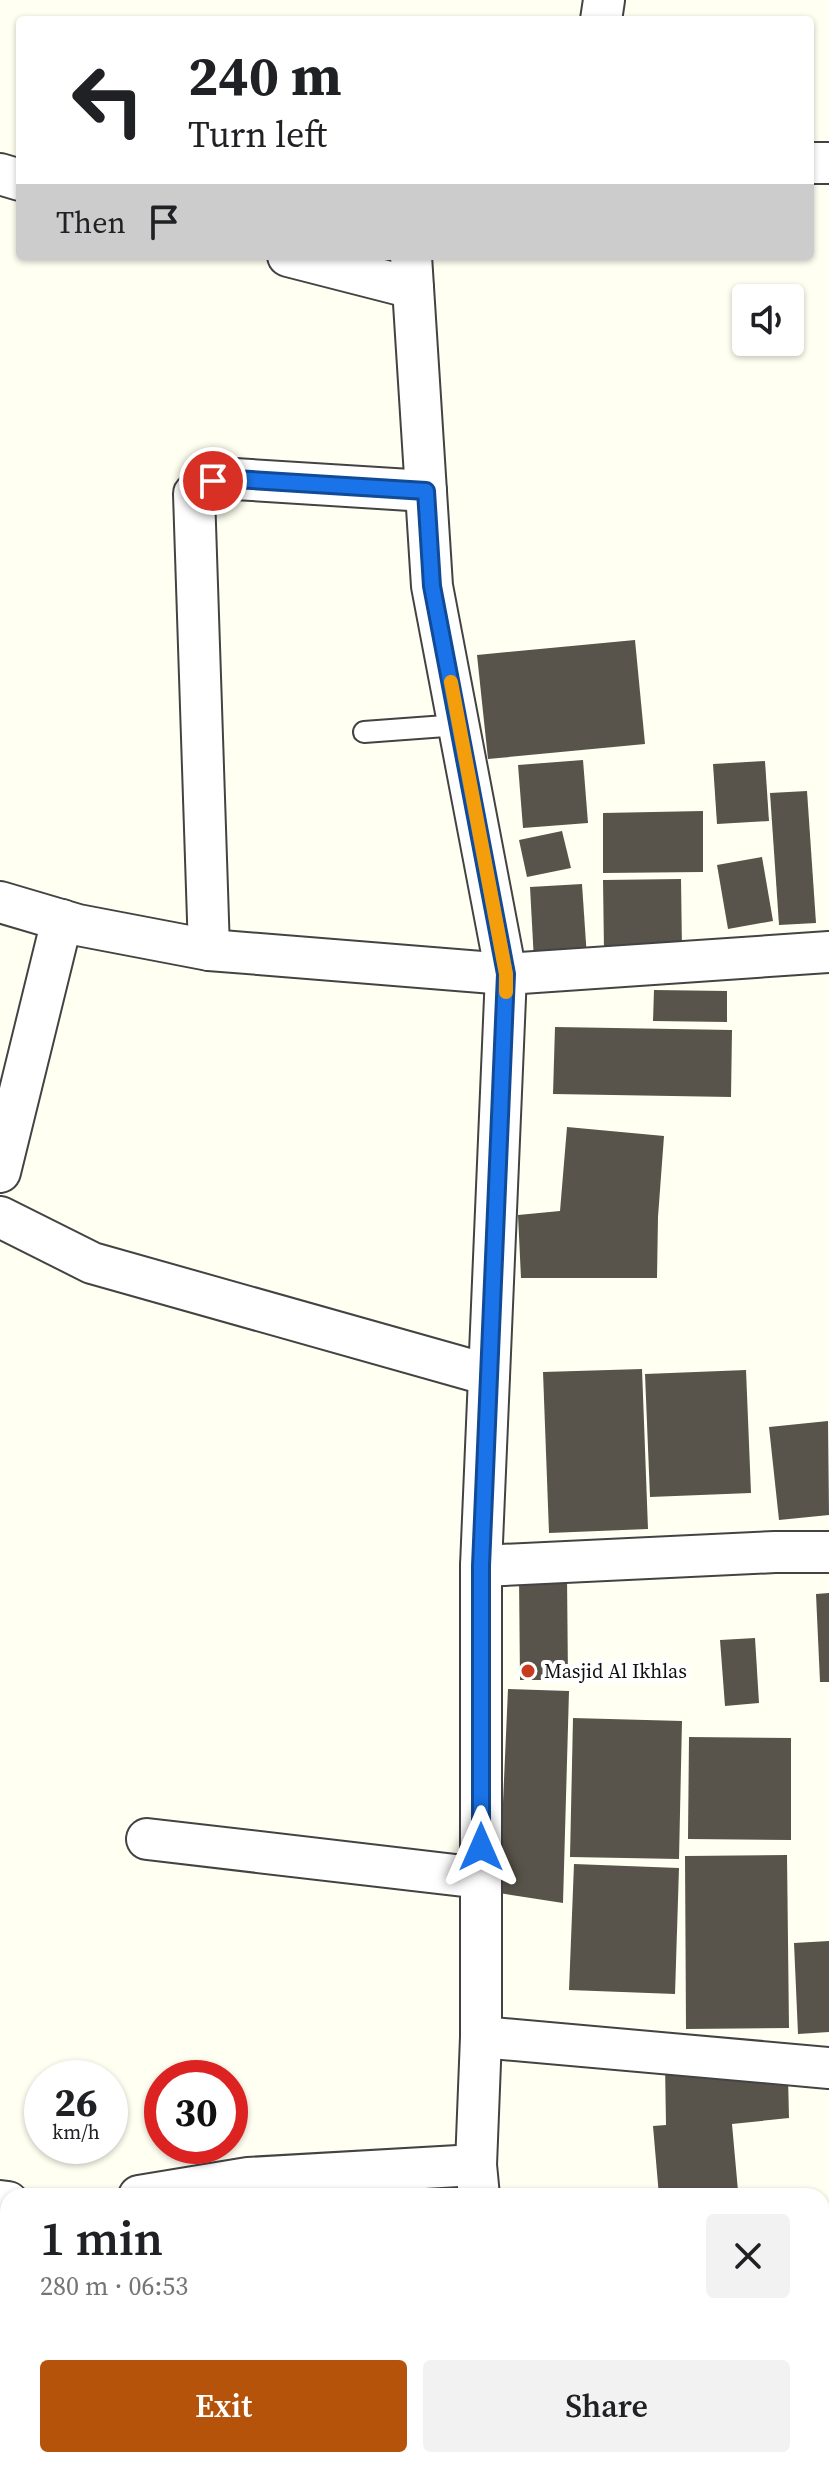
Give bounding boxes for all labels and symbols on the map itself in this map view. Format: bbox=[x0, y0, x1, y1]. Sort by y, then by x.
pin bbox=[179, 447, 247, 515]
place label: Masjid Al Ikhlas bbox=[544, 1657, 687, 1685]
marker: Masjid Al Ikhlas bbox=[519, 1662, 537, 1680]
position arrow bbox=[439, 1805, 523, 1889]
speed limit sign: 30 bbox=[144, 2060, 248, 2164]

